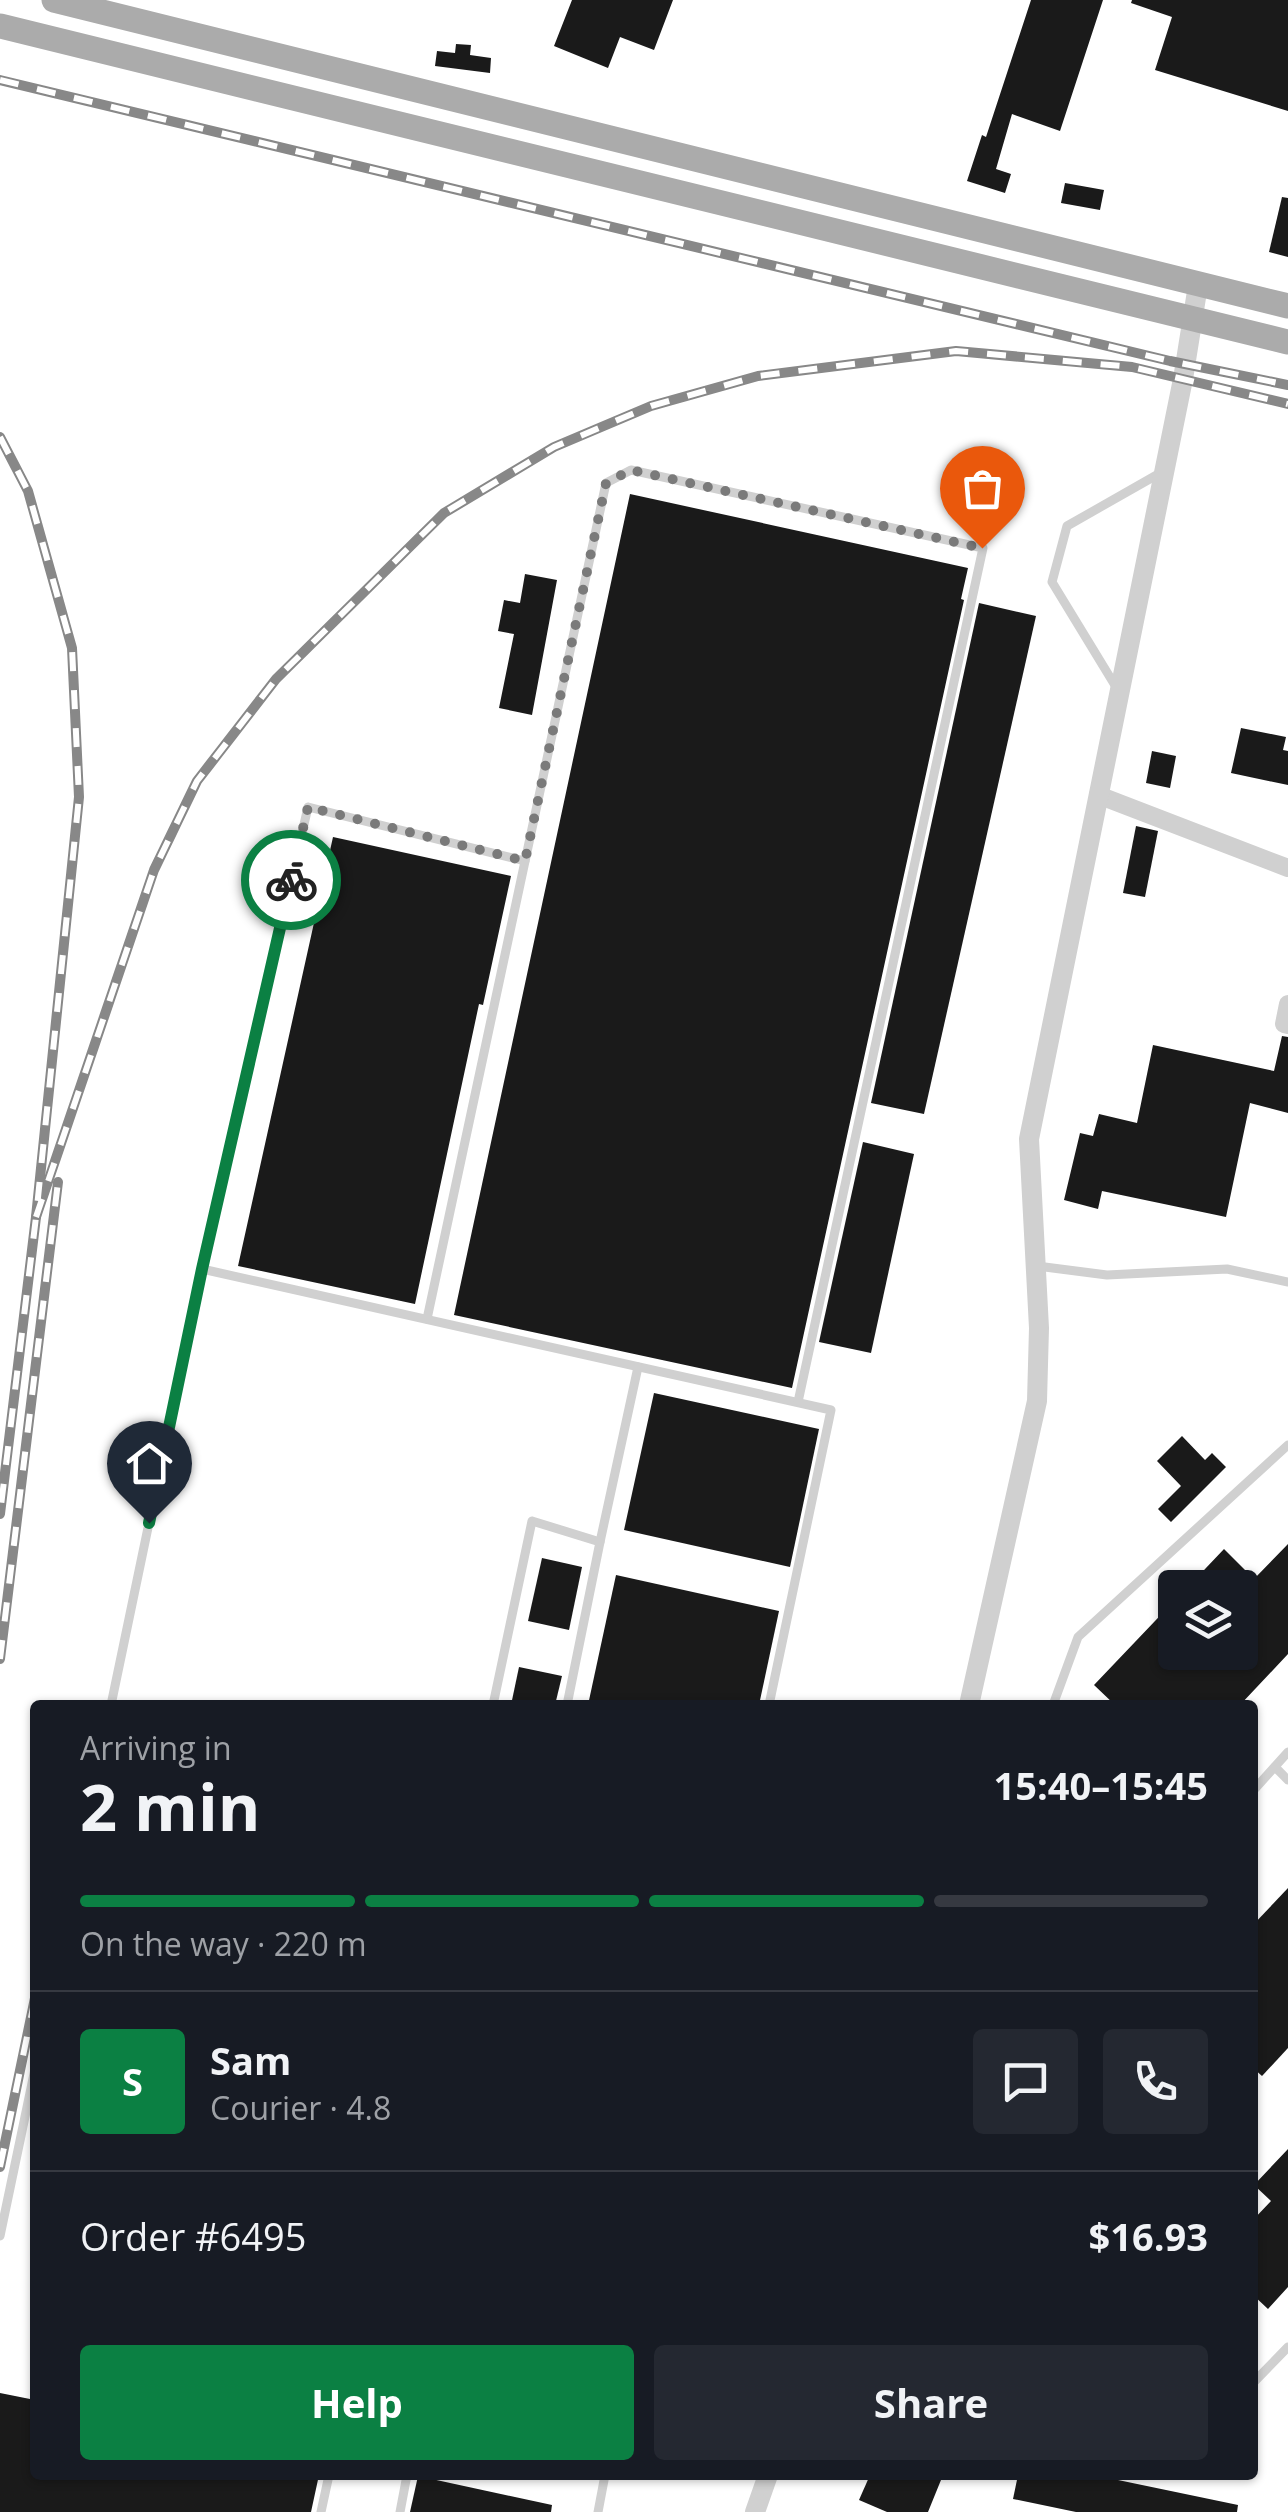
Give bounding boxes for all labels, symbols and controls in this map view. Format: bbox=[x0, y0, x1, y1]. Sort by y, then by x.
pin bbox=[940, 446, 1025, 549]
icon: bag bbox=[955, 461, 1010, 516]
courier bbox=[241, 830, 341, 930]
icon: bike bbox=[264, 853, 319, 908]
pin bbox=[107, 1421, 192, 1524]
icon: home bbox=[122, 1436, 177, 1491]
map controls bbox=[1158, 1570, 1258, 1670]
button: layers bbox=[1158, 1570, 1258, 1670]
text: Arriving in bbox=[80, 1726, 232, 1769]
text: 15:40–15:45 bbox=[994, 1759, 1208, 1811]
text: 2 min bbox=[80, 1762, 260, 1850]
text: On the way · 220 m bbox=[80, 1922, 367, 1965]
button: chat bbox=[973, 2029, 1078, 2134]
button: phone bbox=[1103, 2029, 1208, 2134]
text: Sam bbox=[210, 2034, 291, 2086]
text: S bbox=[122, 2055, 143, 2107]
text: Courier · 4.8 bbox=[210, 2086, 391, 2129]
text: Order #6495 bbox=[80, 2210, 307, 2262]
text: $16.93 bbox=[1089, 2210, 1208, 2262]
button: Help bbox=[80, 2345, 634, 2460]
button: Share bbox=[654, 2345, 1208, 2460]

